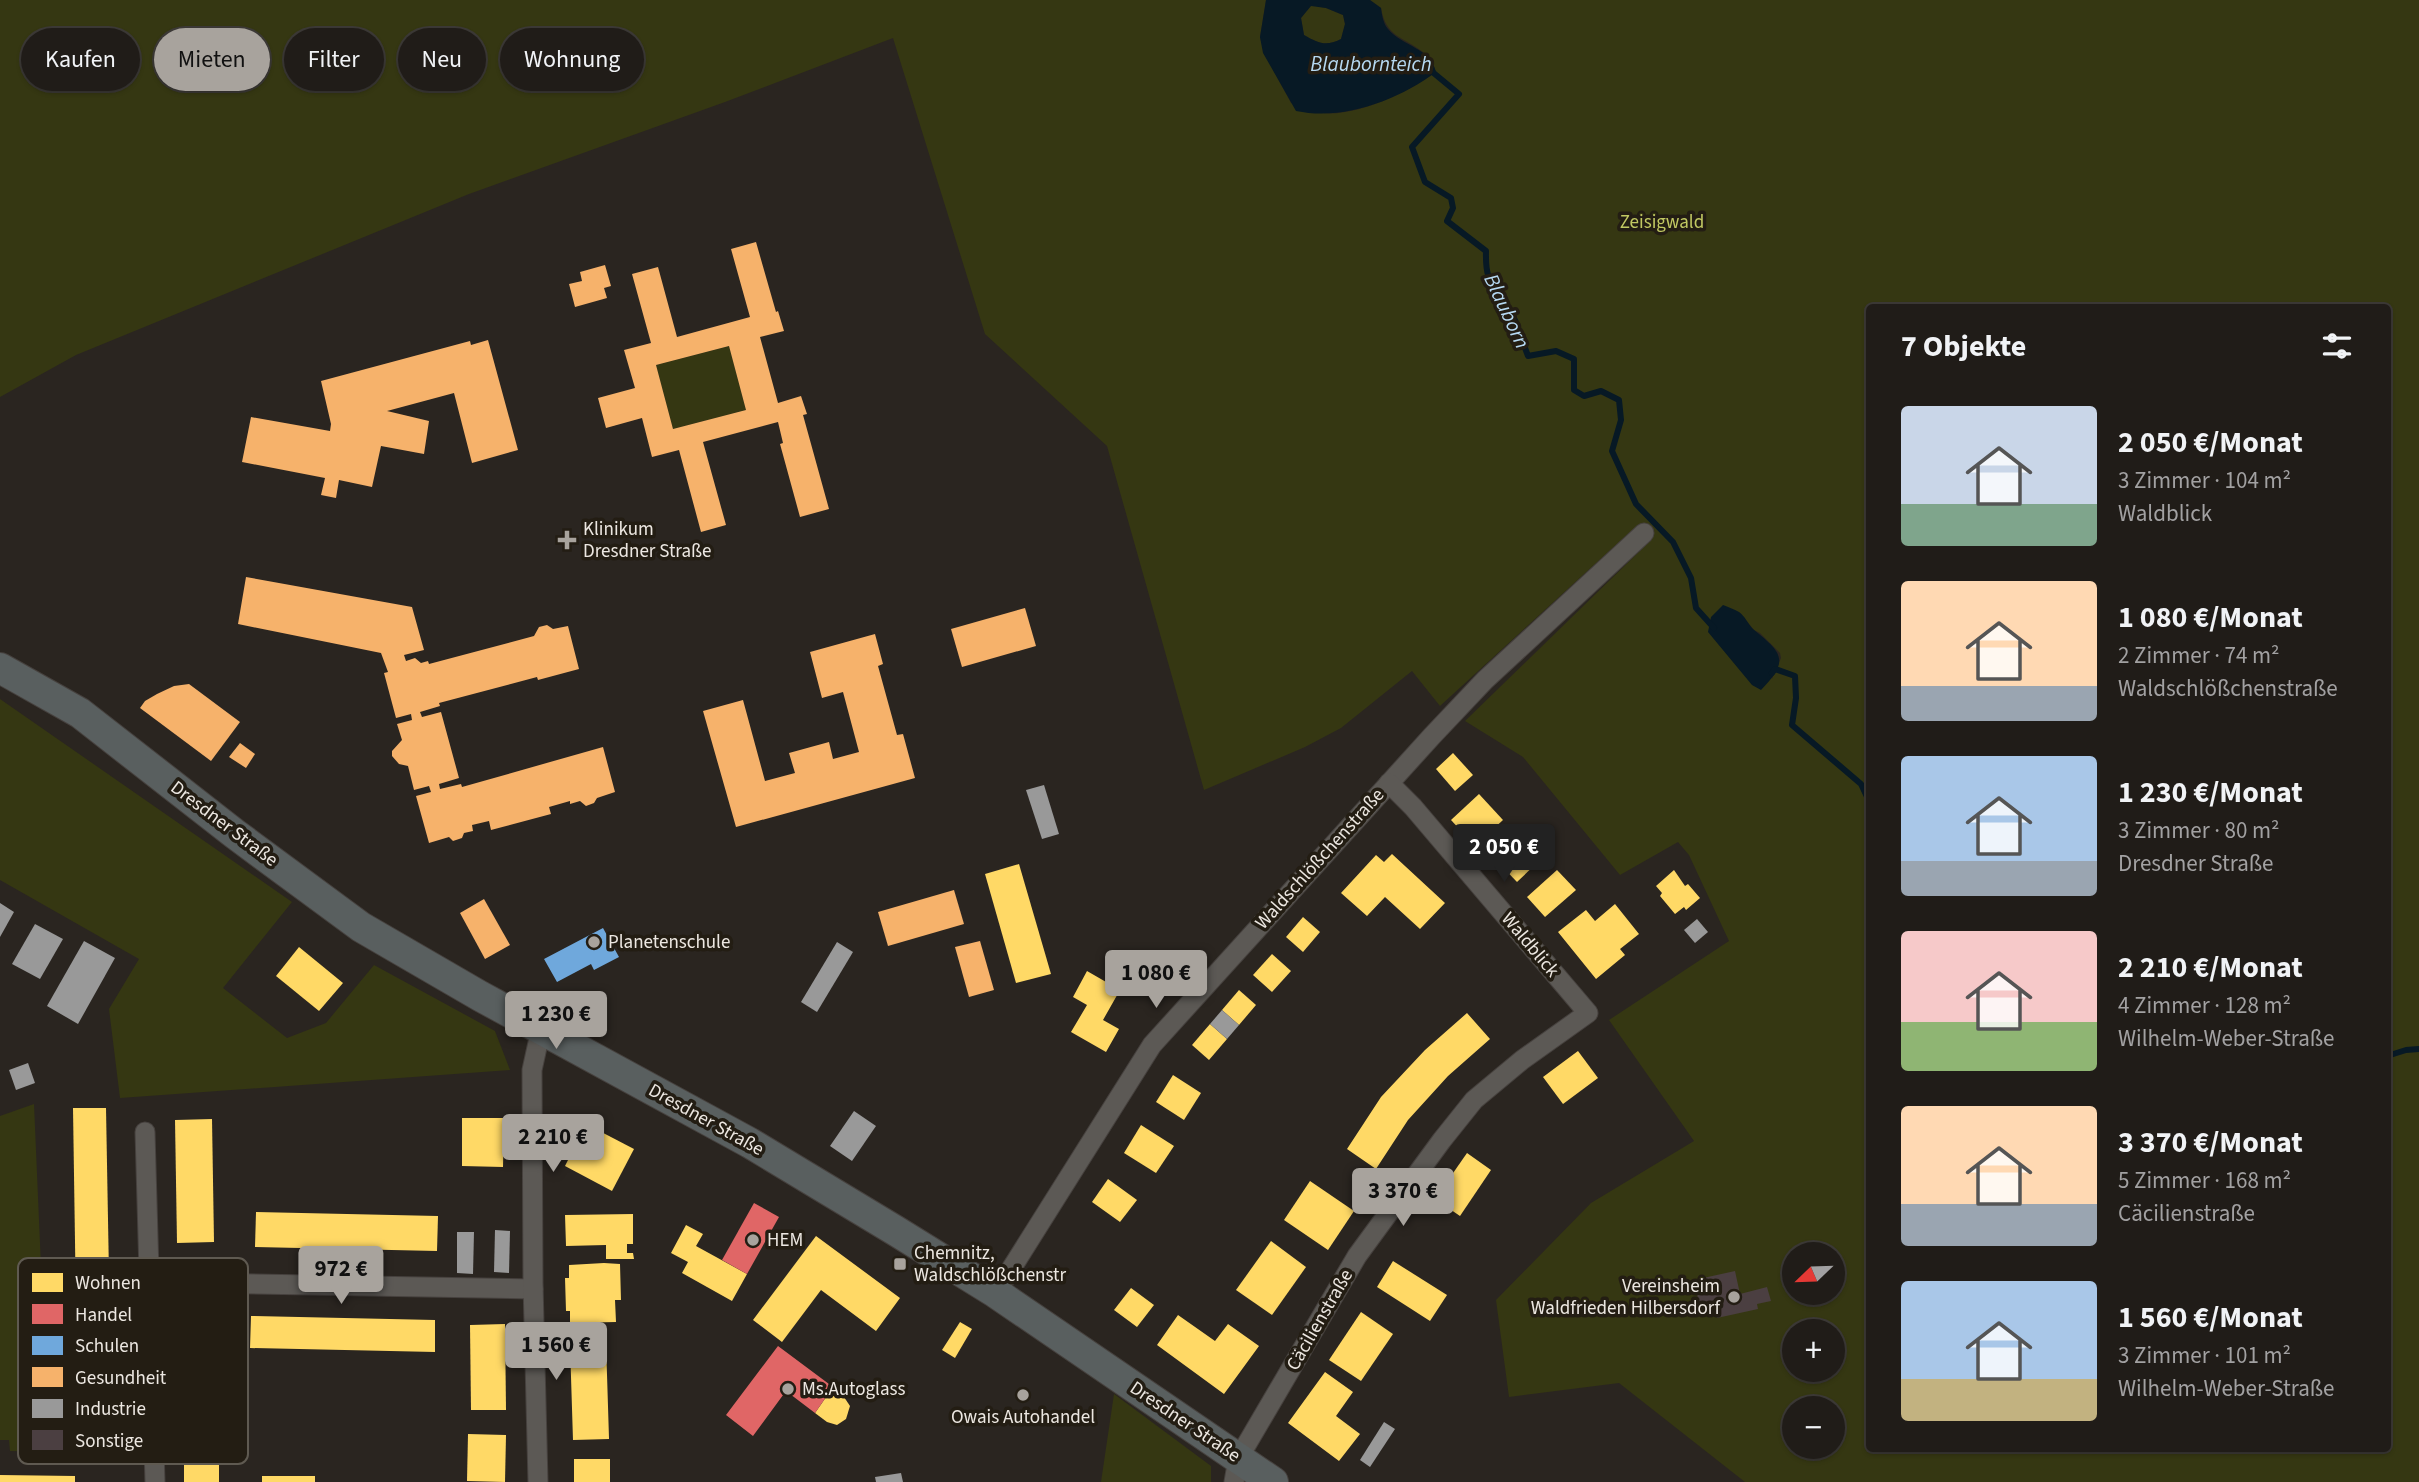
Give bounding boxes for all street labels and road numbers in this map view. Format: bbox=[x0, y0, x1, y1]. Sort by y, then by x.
street label: Dresdner Straße bbox=[165, 775, 283, 873]
street label: Waldschlößchenstraße bbox=[1249, 783, 1391, 935]
street label: Waldblick bbox=[1495, 907, 1566, 984]
street label: Dresdner Straße bbox=[643, 1077, 769, 1163]
street label: Cäcilienstraße bbox=[1280, 1264, 1360, 1376]
street label: Dresdner Straße bbox=[1124, 1375, 1246, 1469]

